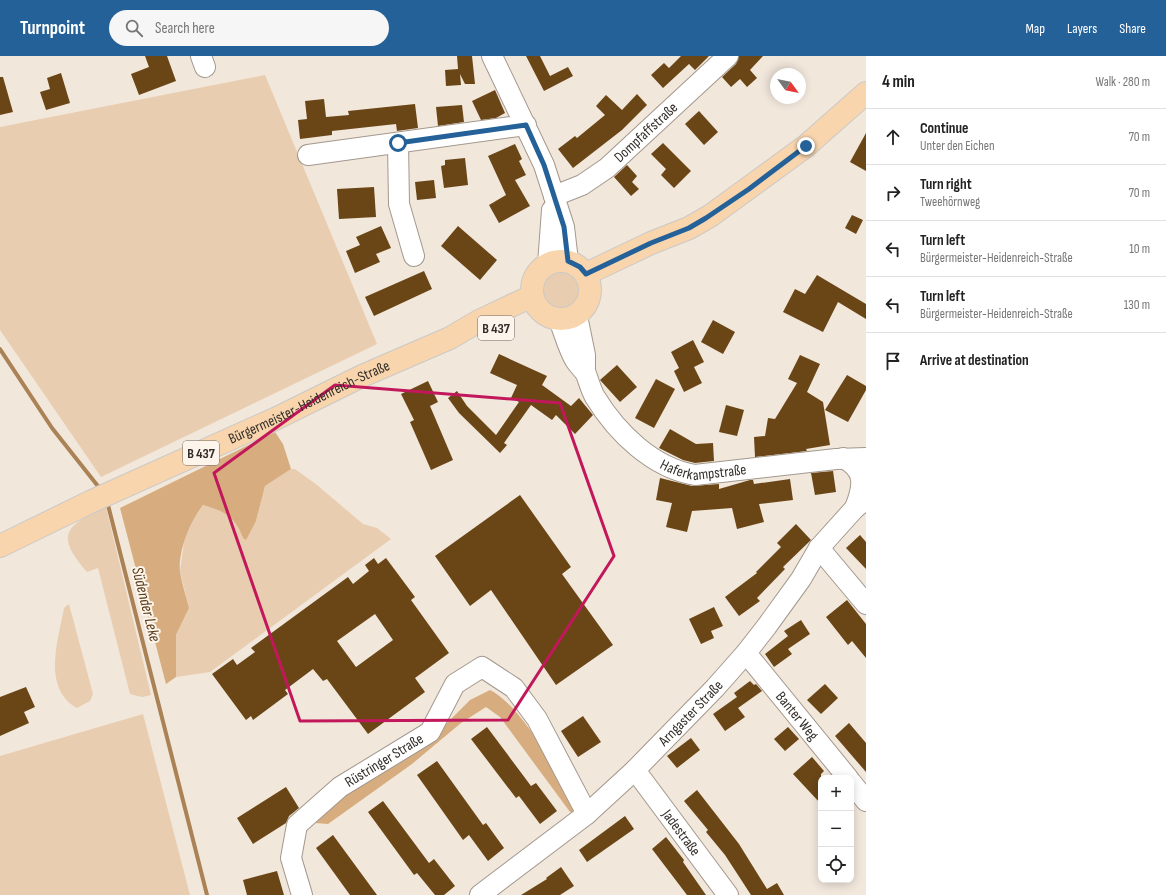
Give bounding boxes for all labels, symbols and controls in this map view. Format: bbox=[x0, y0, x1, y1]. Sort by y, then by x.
search box bbox=[109, 10, 389, 46]
text: Turnpoint bbox=[20, 17, 85, 40]
icon: search bbox=[123, 17, 145, 39]
text: Search here bbox=[155, 19, 215, 38]
text: Map bbox=[1025, 20, 1045, 37]
text: Layers bbox=[1067, 20, 1097, 37]
text: Share bbox=[1119, 20, 1146, 37]
north arrow bbox=[770, 68, 806, 104]
text: 4 min bbox=[882, 72, 915, 92]
text: Walk · 280 m bbox=[1096, 74, 1150, 90]
street label: Dompfaffstraße bbox=[610, 98, 682, 167]
text: Continue bbox=[920, 119, 969, 138]
icon: ahead bbox=[882, 126, 904, 148]
text: 70 m bbox=[1129, 129, 1150, 145]
route start bbox=[389, 134, 407, 152]
route end bbox=[797, 137, 815, 155]
text: Unter den Eichen bbox=[920, 138, 995, 154]
text: Turn right bbox=[920, 175, 972, 194]
icon: right bbox=[882, 182, 904, 204]
text: 70 m bbox=[1129, 185, 1150, 201]
text: Tweehörnweg bbox=[920, 194, 980, 210]
text: Turn left bbox=[920, 231, 965, 250]
icon: left bbox=[882, 238, 904, 260]
text: 10 m bbox=[1129, 241, 1150, 257]
text: Bürgermeister-Heidenreich-Straße bbox=[920, 250, 1073, 266]
text: Turn left bbox=[920, 287, 965, 306]
icon: left bbox=[882, 294, 904, 316]
text: 130 m bbox=[1124, 297, 1150, 313]
text: Bürgermeister-Heidenreich-Straße bbox=[920, 306, 1073, 322]
road number: B 437 bbox=[478, 316, 514, 340]
icon: arrive bbox=[882, 350, 904, 372]
text: Arrive at destination bbox=[920, 351, 1029, 370]
street label: Bürgermeister-Heidenreich-Straße bbox=[226, 356, 393, 449]
road number: B 437 bbox=[183, 441, 219, 465]
street label: Haferkampstraße bbox=[657, 455, 747, 485]
water label: Südender Leke bbox=[127, 565, 164, 644]
street label: Arngaster Straße bbox=[654, 676, 727, 751]
street label: Banter Weg bbox=[771, 688, 822, 744]
street label: Rüstringer Straße bbox=[341, 729, 427, 792]
map controls bbox=[818, 775, 854, 883]
button: + bbox=[818, 775, 854, 811]
street label: Jadestraße bbox=[657, 805, 705, 860]
button: − bbox=[818, 811, 854, 847]
button: locate bbox=[818, 847, 854, 883]

